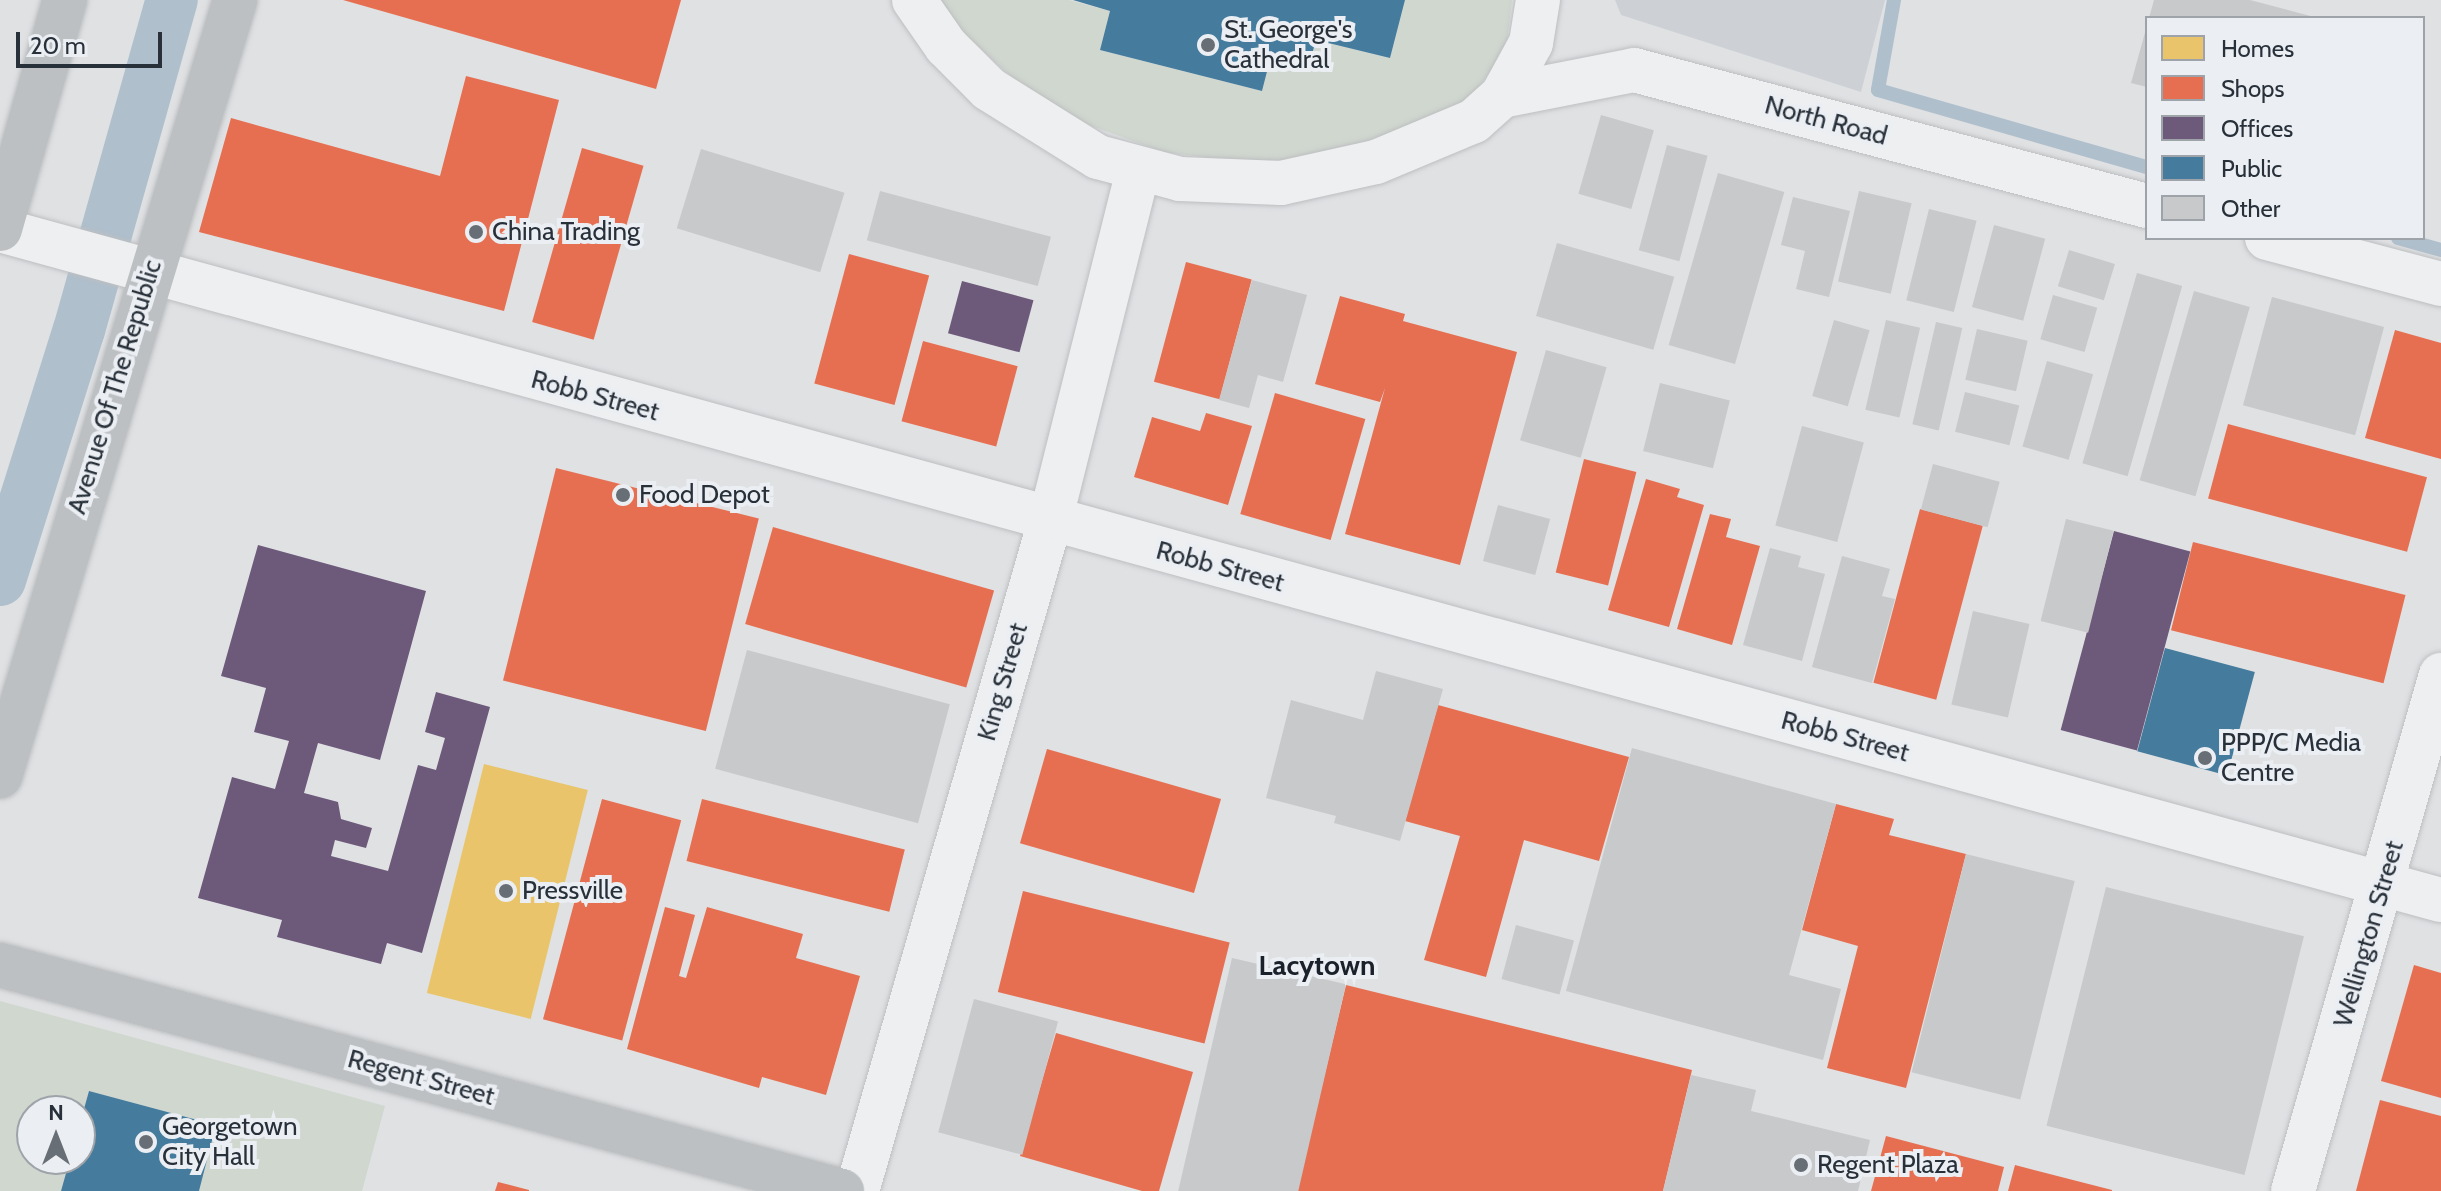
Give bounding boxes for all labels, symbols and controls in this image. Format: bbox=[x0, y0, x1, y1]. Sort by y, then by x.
place label: St. George's Cathedral bbox=[1224, 14, 1353, 76]
scale bar bbox=[20, 16, 166, 66]
legend bbox=[2145, 16, 2425, 240]
text: 20 m bbox=[30, 31, 86, 60]
text: Homes bbox=[2221, 34, 2294, 63]
marker: St. George's Cathedral bbox=[1199, 36, 1217, 54]
text: Shops bbox=[2221, 74, 2284, 103]
street label: North Road bbox=[1761, 90, 1891, 152]
text: Offices bbox=[2221, 114, 2293, 143]
text: Public bbox=[2221, 154, 2282, 183]
text: Other bbox=[2221, 194, 2280, 223]
place label: China Trading bbox=[492, 216, 640, 248]
marker: China Trading bbox=[467, 223, 485, 241]
street label: Avenue Of The Republic bbox=[61, 256, 169, 518]
street label: Robb Street bbox=[528, 364, 662, 428]
place label: Food Depot bbox=[639, 479, 770, 511]
marker: Food Depot bbox=[614, 486, 632, 504]
street label: Robb Street bbox=[1153, 535, 1287, 599]
street label: King Street bbox=[971, 620, 1035, 744]
street label: Robb Street bbox=[1778, 705, 1912, 769]
place label: PPP/C Media Centre bbox=[2221, 727, 2361, 788]
marker: PPP/C Media Centre bbox=[2196, 749, 2214, 767]
street label: Wellington Street bbox=[2327, 837, 2411, 1031]
place label: Pressville bbox=[522, 875, 623, 907]
marker: Pressville bbox=[497, 882, 515, 900]
district label: Lacytown bbox=[1259, 948, 1375, 982]
street label: Regent Street bbox=[344, 1043, 498, 1113]
north arrow bbox=[16, 1095, 96, 1175]
text: N bbox=[48, 1099, 64, 1126]
place label: Georgetown City Hall bbox=[162, 1111, 297, 1172]
marker: Georgetown City Hall bbox=[137, 1133, 155, 1151]
place label: Regent Plaza bbox=[1817, 1149, 1959, 1181]
marker: Regent Plaza bbox=[1792, 1156, 1810, 1174]

